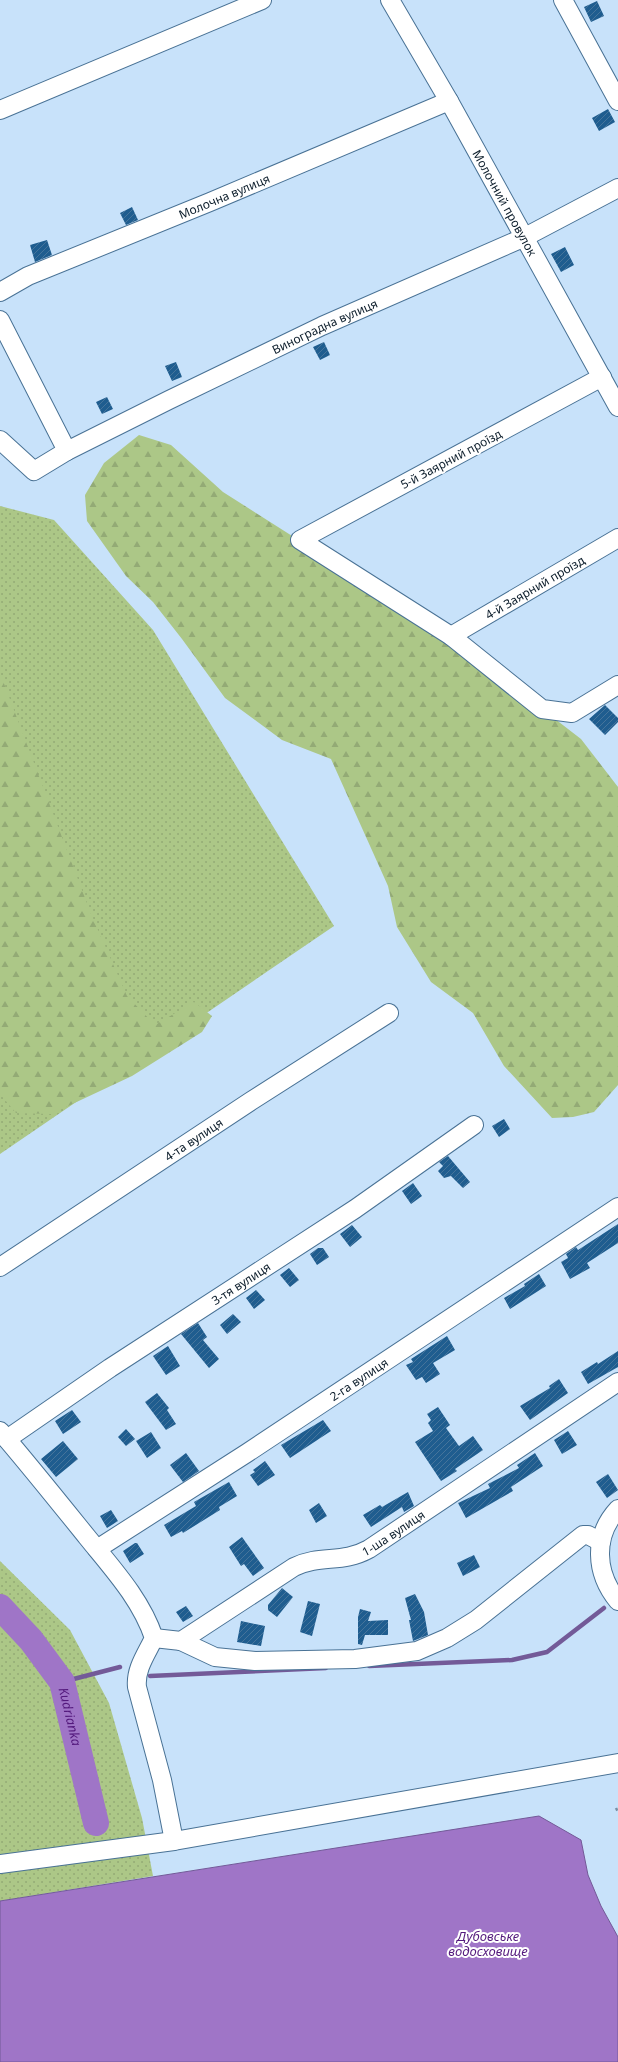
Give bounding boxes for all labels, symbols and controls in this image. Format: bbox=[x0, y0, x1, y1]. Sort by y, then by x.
street label: Молочний провулок bbox=[469, 146, 542, 259]
street label: Молочна вулиця bbox=[176, 169, 272, 222]
street label: Виноградна вулиця bbox=[269, 294, 380, 358]
street label: 5-й Заярний проїзд bbox=[397, 425, 505, 493]
street label: 4-й Заярний проїзд bbox=[482, 551, 588, 623]
street label: 4-та вулиця bbox=[161, 1113, 226, 1165]
street label: 3-тя вулиця bbox=[208, 1258, 274, 1309]
street label: 2-га вулиця bbox=[326, 1353, 391, 1405]
street label: 1-ша вулиця bbox=[359, 1506, 428, 1560]
water label: Kudrianka bbox=[55, 1685, 86, 1748]
water label: Дубовське водосховище bbox=[448, 1927, 528, 1960]

